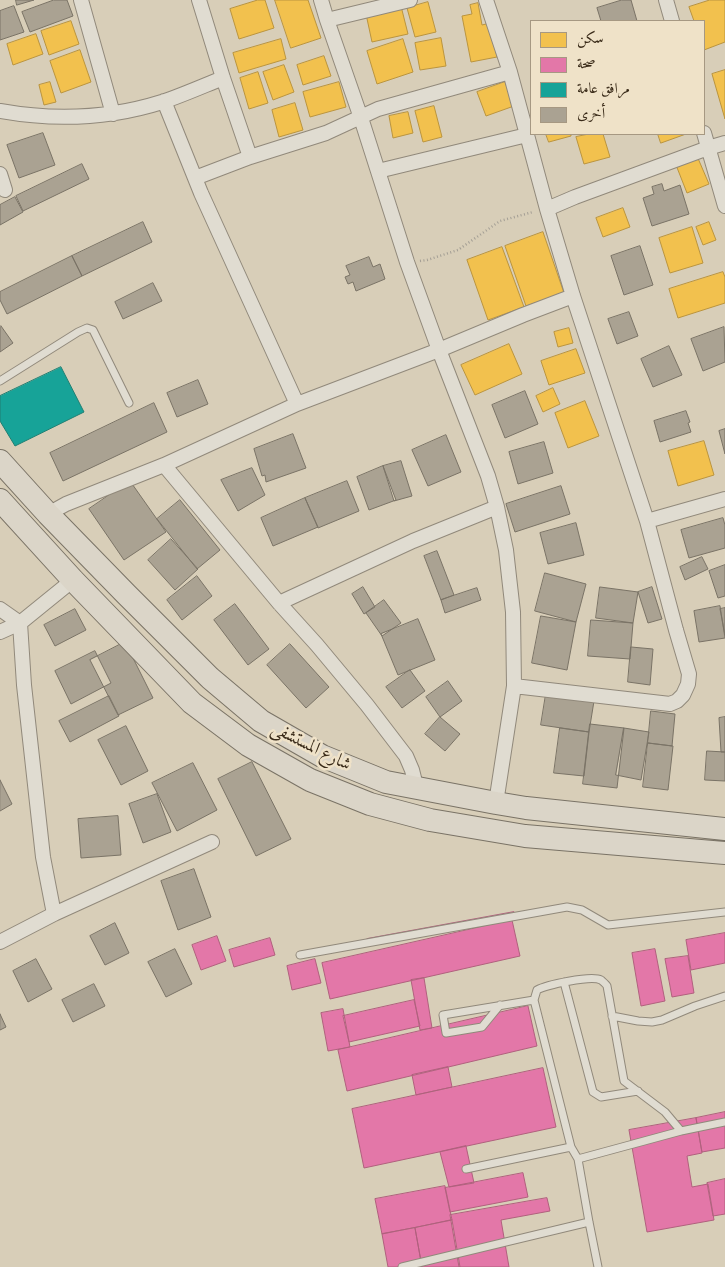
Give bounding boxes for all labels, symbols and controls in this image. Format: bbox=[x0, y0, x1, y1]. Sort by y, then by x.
legend bbox=[530, 20, 705, 135]
text: سكن bbox=[577, 29, 604, 48]
text: صحة bbox=[577, 54, 596, 73]
text: مرافق عامة bbox=[577, 79, 630, 98]
text: أخرى bbox=[577, 104, 605, 123]
street label: شارع المستشفى bbox=[268, 718, 354, 776]

